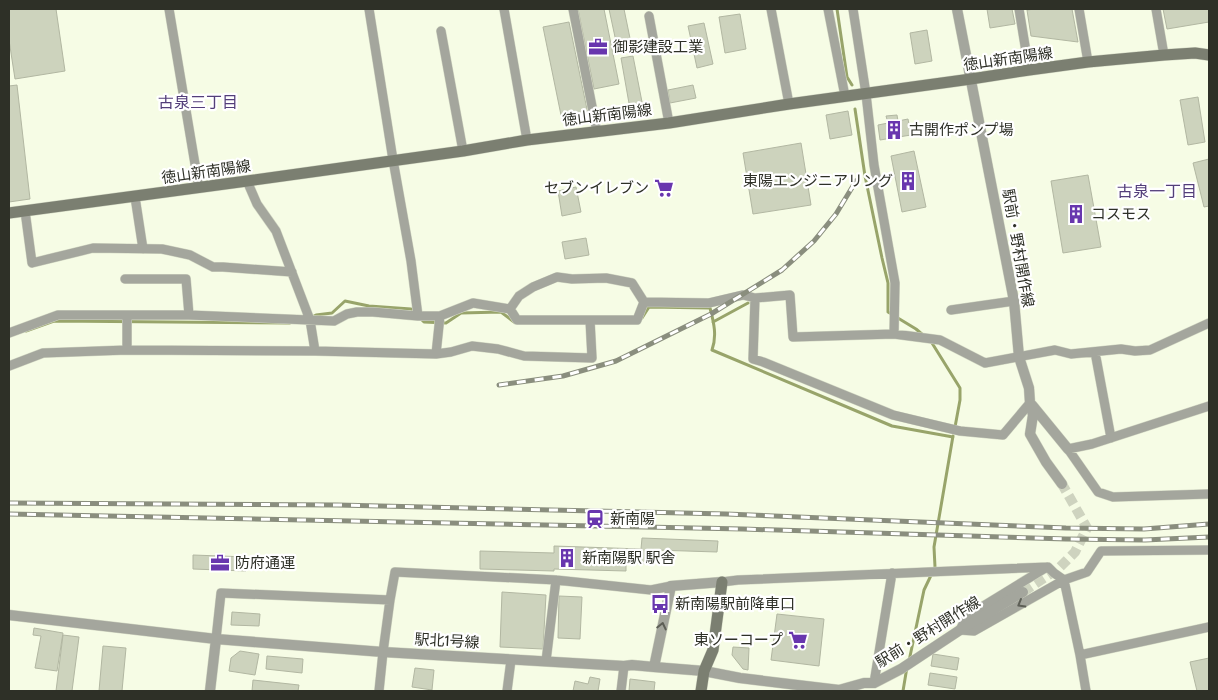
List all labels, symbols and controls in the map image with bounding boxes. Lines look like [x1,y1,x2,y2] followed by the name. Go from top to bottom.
[587,36,609,58] office icon: 御影建設工業
[613,38,703,56] place label: 御影建設工業
[962,44,1054,74] street label: 徳山新南陽線
[158,93,238,112] district label: 古泉三丁目
[561,101,653,129] street label: 徳山新南陽線
[883,119,905,141] building icon: 古開作ポンプ場
[909,121,1014,139] place label: 古開作ポンプ場
[160,157,252,187] street label: 徳山新南陽線
[897,170,919,192] building icon: 東陽エンジニアリング
[743,172,893,190] place label: 東陽エンジニアリング
[653,177,675,199] supermarket icon: セブンイレブン
[544,179,649,197] place label: セブンイレブン
[1117,182,1197,201] district label: 古泉一丁目
[999,187,1037,309] street label: 駅前・野村開作線
[1065,203,1087,225] building icon: コスモス
[1091,205,1151,223] place label: コスモス
[584,508,606,530] station icon: 新南陽
[610,510,655,528] place label: 新南陽
[556,547,578,569] building icon: 新南陽駅 駅舎
[582,549,675,567] place label: 新南陽駅 駅舎
[209,552,231,574] office icon: 防府通運
[235,554,295,572] place label: 防府通運
[649,593,671,615] bus stop icon: 新南陽駅前降車口
[872,593,984,671] street label: 駅前・野村開作線
[675,595,795,613] place label: 新南陽駅前降車口
[1018,598,1027,608] one-way arrow
[656,622,667,631] one-way arrow
[787,629,809,651] supermarket icon: 東ソーコープ
[414,630,480,652] street label: 駅北1号線
[694,631,783,649] place label: 東ソーコープ

